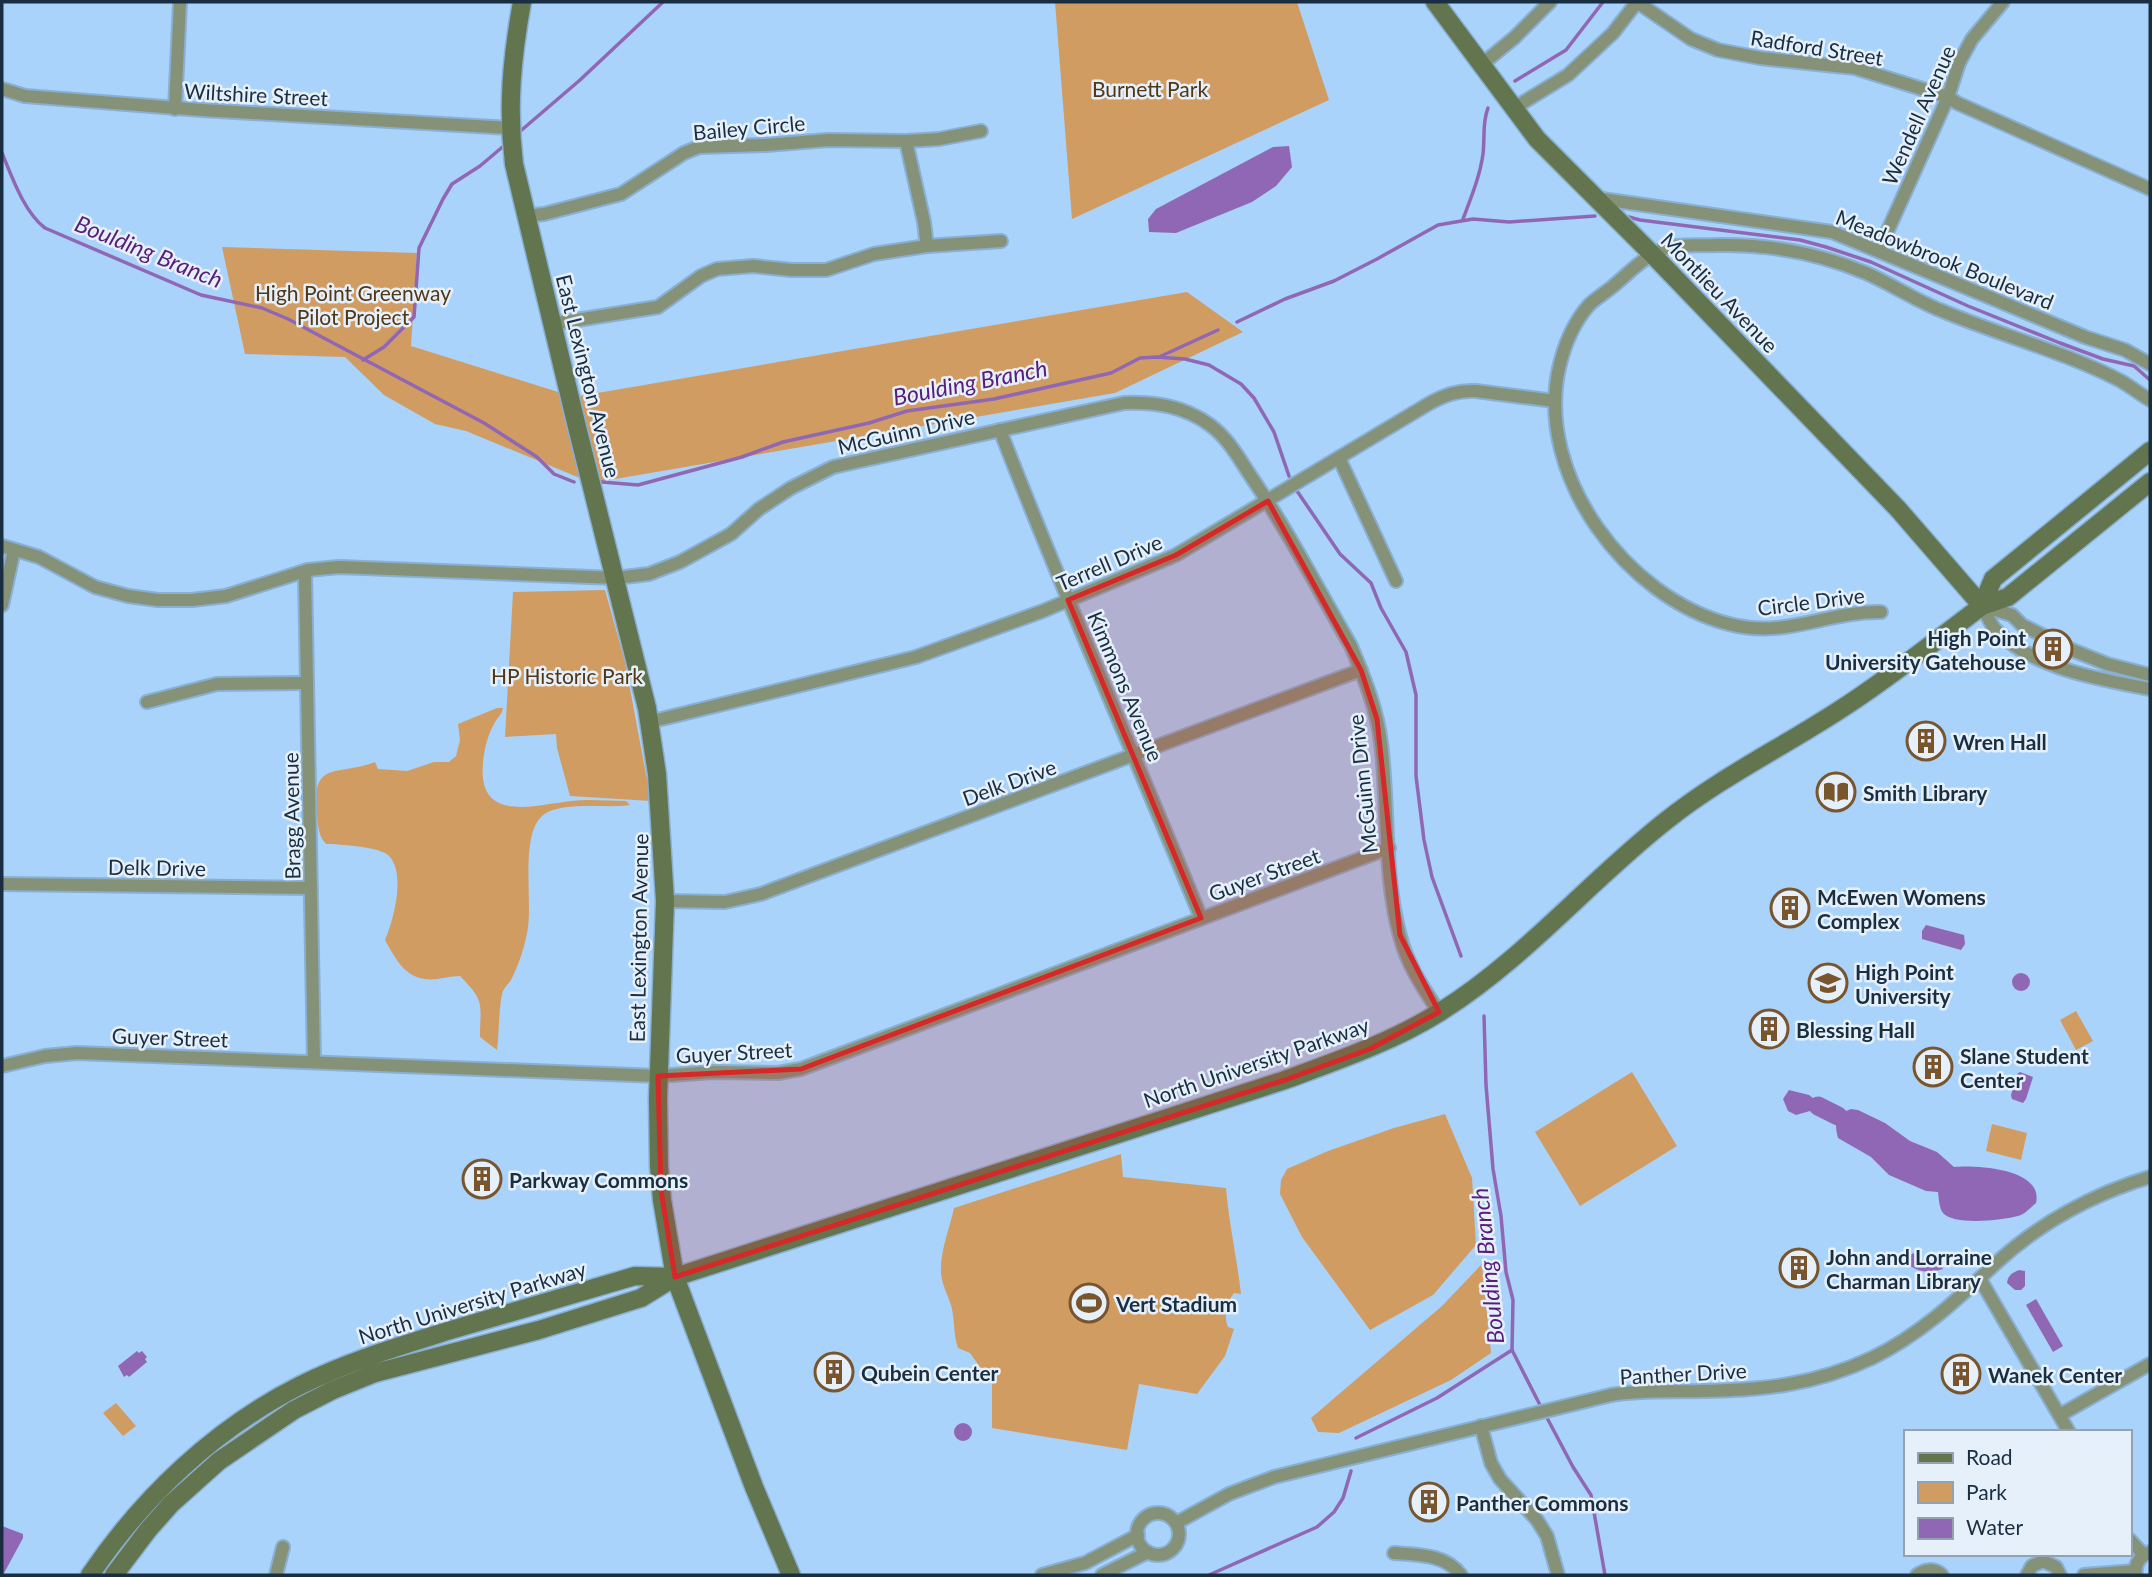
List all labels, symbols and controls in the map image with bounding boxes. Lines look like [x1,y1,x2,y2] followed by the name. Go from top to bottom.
[1749,24,1885,70] street label: Radford Street
[1876,41,1960,189] street label: Wendell Avenue
[1092,76,1208,101] park label: Burnett Park
[183,78,329,110] street label: Wiltshire Street
[692,110,806,144] street label: Bailey Circle
[1833,204,2057,314] street label: Meadowbrook Boulevard
[71,209,227,293] water label: Boulding Branch
[1656,227,1784,357] street label: Montlieu Avenue
[552,272,626,480] street label: East Lexington Avenue
[255,280,451,329] park label: High Point Greenway Pilot Project
[890,353,1050,411] water label: Boulding Branch
[835,403,977,459] street label: McGuinn Drive
[1052,529,1166,595] street label: Terrell Drive
[1756,582,1866,620] street label: Circle Drive
[1083,607,1169,765] street label: Kimmons Avenue
[1825,625,2026,674] place label: High Point University Gatehouse
[2032,628,2074,670] building icon: High Point University Gatehouse
[491,663,643,688] park label: HP Historic Park
[1342,713,1382,855] street label: McGuinn Drive
[1905,720,1947,762] building icon: Wren Hall
[1953,729,2047,754] place label: Wren Hall
[277,752,305,880] street label: Bragg Avenue
[959,753,1059,811] street label: Delk Drive
[1815,771,1857,813] library icon: Smith Library
[1863,780,1988,805] place label: Smith Library
[624,833,652,1043] street label: East Lexington Avenue
[1205,842,1323,906] street label: Guyer Street
[108,854,206,880] street label: Delk Drive
[1817,884,1986,933] place label: McEwen Womens Complex
[1769,887,1811,929] building icon: McEwen Womens Complex
[1855,959,1954,1008] place label: High Point University
[1807,962,1849,1004] school or university icon: High Point University
[1748,1008,1790,1050] building icon: Blessing Hall
[1140,1012,1372,1112] street label: North University Parkway
[1796,1017,1915,1042] place label: Blessing Hall
[111,1022,229,1052] street label: Guyer Street
[675,1036,793,1068] street label: Guyer Street
[1960,1043,2089,1092] place label: Slane Student Center
[1912,1046,1954,1088] building icon: Slane Student Center
[461,1158,503,1200] building icon: Parkway Commons
[509,1167,688,1192] place label: Parkway Commons
[1465,1187,1509,1345] water label: Boulding Branch
[1826,1244,1992,1293] place label: John and Lorraine Charman Library
[1778,1247,1820,1289] building icon: John and Lorraine Charman Library
[355,1255,589,1349] street label: North University Parkway
[1068,1282,1110,1324] sports icon: Vert Stadium
[1115,1291,1237,1316] place label: Vert Stadium
[813,1351,855,1393] building icon: Qubein Center
[1940,1353,1982,1395] building icon: Wanek Center
[1619,1357,1747,1389] street label: Panther Drive
[861,1360,999,1385] place label: Qubein Center
[1988,1362,2122,1387] place label: Wanek Center
[1904,1430,2131,1556] legend
[1966,1444,2013,1469] text: Road
[1966,1479,2007,1504] text: Park
[1408,1481,1450,1523] building icon: Panther Commons
[1456,1490,1628,1515] place label: Panther Commons
[1966,1514,2023,1539] text: Water

